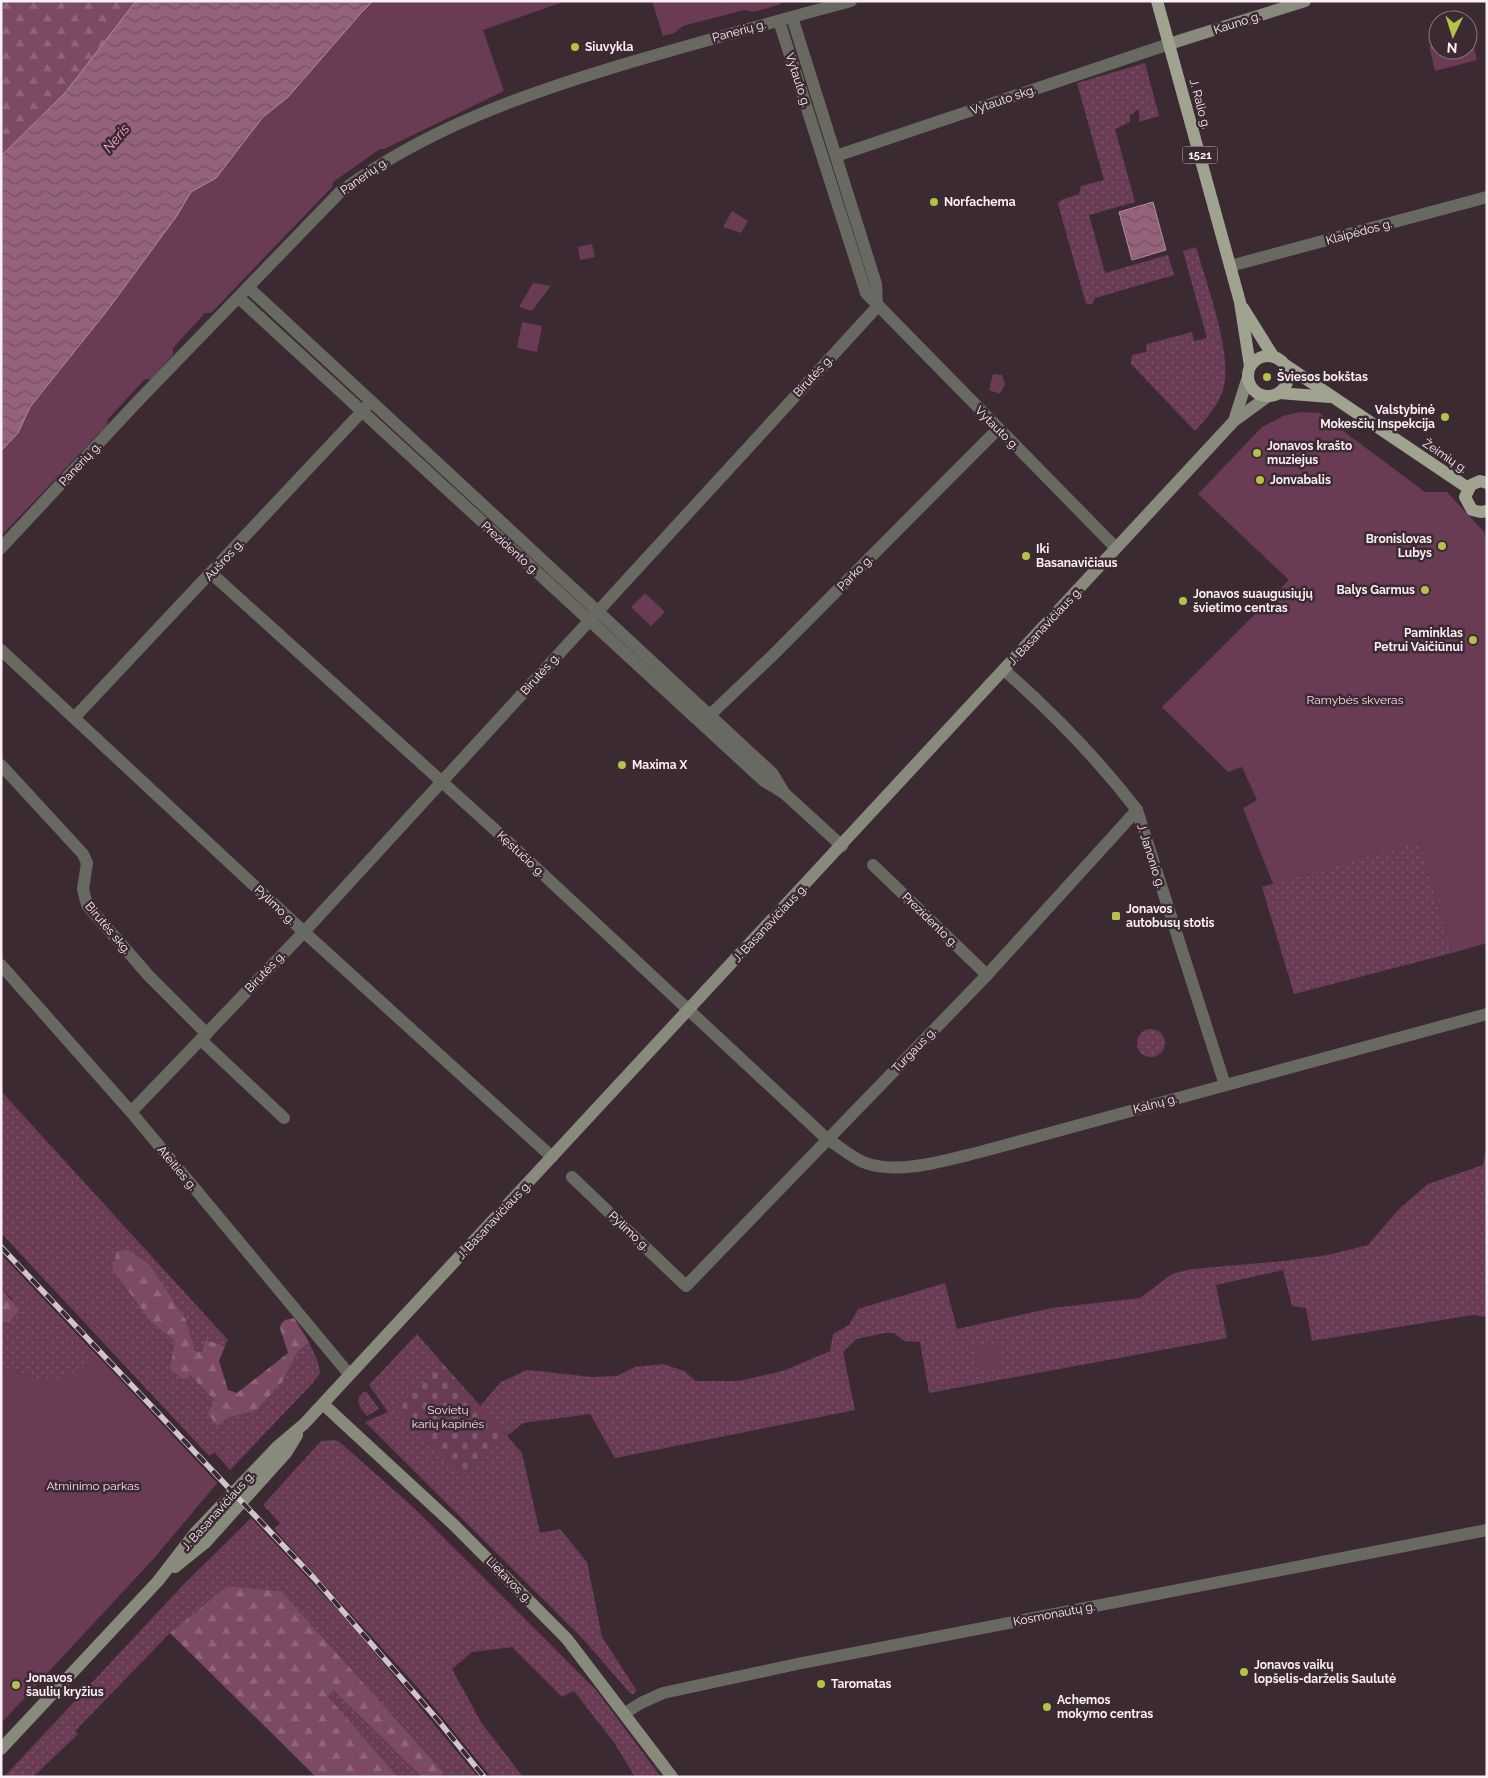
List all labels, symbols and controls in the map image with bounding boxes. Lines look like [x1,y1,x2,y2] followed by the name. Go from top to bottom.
[1212,9,1262,37] street label: Kauno g.
[1428,10,1478,60] north arrow
[711,17,767,45] street label: Panerių g.
[585,40,634,54] place label: Siuvykla
[1446,40,1458,56] text: N
[569,41,581,53] marker: Siuvykla
[783,51,813,109] street label: Vytauto g.
[1187,78,1213,130] street label: J. Ralio g.
[969,82,1037,118] street label: Vytauto skg.
[100,120,133,155] water label: Neris
[1182,146,1218,164] road number: 1521
[338,155,390,197] street label: Panerių g.
[944,195,1016,209] place label: Norfachema
[928,196,940,208] marker: Norfachema
[1324,216,1394,248] street label: Klaipėdos g.
[790,352,836,400] street label: Birutės g.
[1277,368,1368,384] place label: Šviesos bokštas
[1261,371,1273,383] marker: Šviesos bokštas
[972,403,1022,453] street label: Vytauto g.
[1320,403,1435,431] place label: Valstybinė Mokesčių Inspekcija
[1439,411,1451,423] marker: Valstybinė Mokesčių Inspekcija
[1420,436,1470,476] street label: Žeimių g.
[56,439,104,489] street label: Panerių g.
[1267,439,1352,467] place label: Jonavos krašto muziejus
[1251,447,1263,459] marker: Jonavos krašto muziejus
[1270,473,1331,487] place label: Jonvabalis
[1254,474,1266,486] marker: Jonvabalis
[478,519,542,577] street label: Prezidento g.
[1366,532,1432,560] place label: Bronislovas Lubys
[202,537,246,583] street label: Aušros g.
[1436,540,1448,552] marker: Bronislovas Lubys
[1036,542,1118,570] place label: Iki Basanavičiaus
[1020,550,1032,562] marker: Iki Basanavičiaus
[834,552,876,594] street label: Parko g.
[1336,583,1415,597] place label: Balys Garmus
[1005,584,1085,668] street label: J. Basanavičiaus g.
[1419,584,1431,596] marker: Balys Garmus
[1193,587,1313,615] place label: Jonavos suaugusiųjų švietimo centras
[1177,595,1189,607] marker: Jonavos suaugusiųjų švietimo centras
[1374,626,1463,654] place label: Paminklas Petrui Vaičiūnui
[1467,634,1479,646] marker: Paminklas Petrui Vaičiūnui
[518,650,562,698] street label: Birutės g.
[1307,693,1404,707] park label: Ramybės skveras
[632,758,687,772] place label: Maxima X
[616,759,628,771] marker: Maxima X
[1134,822,1168,890] street label: J. Janonio g.
[494,828,548,880] street label: Kęstučio g.
[730,881,810,965] street label: J. Basanavičiaus g.
[252,883,298,927] street label: Pylimo g.
[899,890,961,950] street label: Prezidento g.
[82,899,134,957] street label: Birutės skg.
[1126,902,1215,930] place label: Jonavos autobusų stotis
[1110,910,1122,922] marker: Jonavos autobusų stotis
[242,949,288,995] street label: Birutės g.
[889,1025,939,1075] street label: Turgaus g.
[1132,1091,1178,1117] street label: Kalnų g.
[154,1143,200,1193] street label: Ateities g.
[454,1178,534,1262] street label: J. Basanavičiaus g.
[606,1209,652,1253] street label: Pylimo g.
[412,1403,485,1431] park label: Sovietų karių kapinės
[179,1469,257,1553] street label: J. Basanavičiaus g.
[46,1479,140,1493] park label: Atminimo parkas
[483,1554,535,1606] street label: Lietavos g.
[1012,1599,1096,1629] street label: Kosmonautų g.
[1254,1658,1396,1686] place label: Jonavos vaikų lopšelis-darželis Saulutė
[1238,1666,1250,1678] marker: Jonavos vaikų lopšelis-darželis Saulutė
[26,1671,104,1699] place label: Jonavos šaulių kryžius
[831,1677,892,1691] place label: Taromatas
[815,1678,827,1690] marker: Taromatas
[10,1679,22,1691] marker: Jonavos šaulių kryžius
[1057,1693,1153,1721] place label: Achemos mokymo centras
[1041,1701,1053,1713] marker: Achemos mokymo centras

